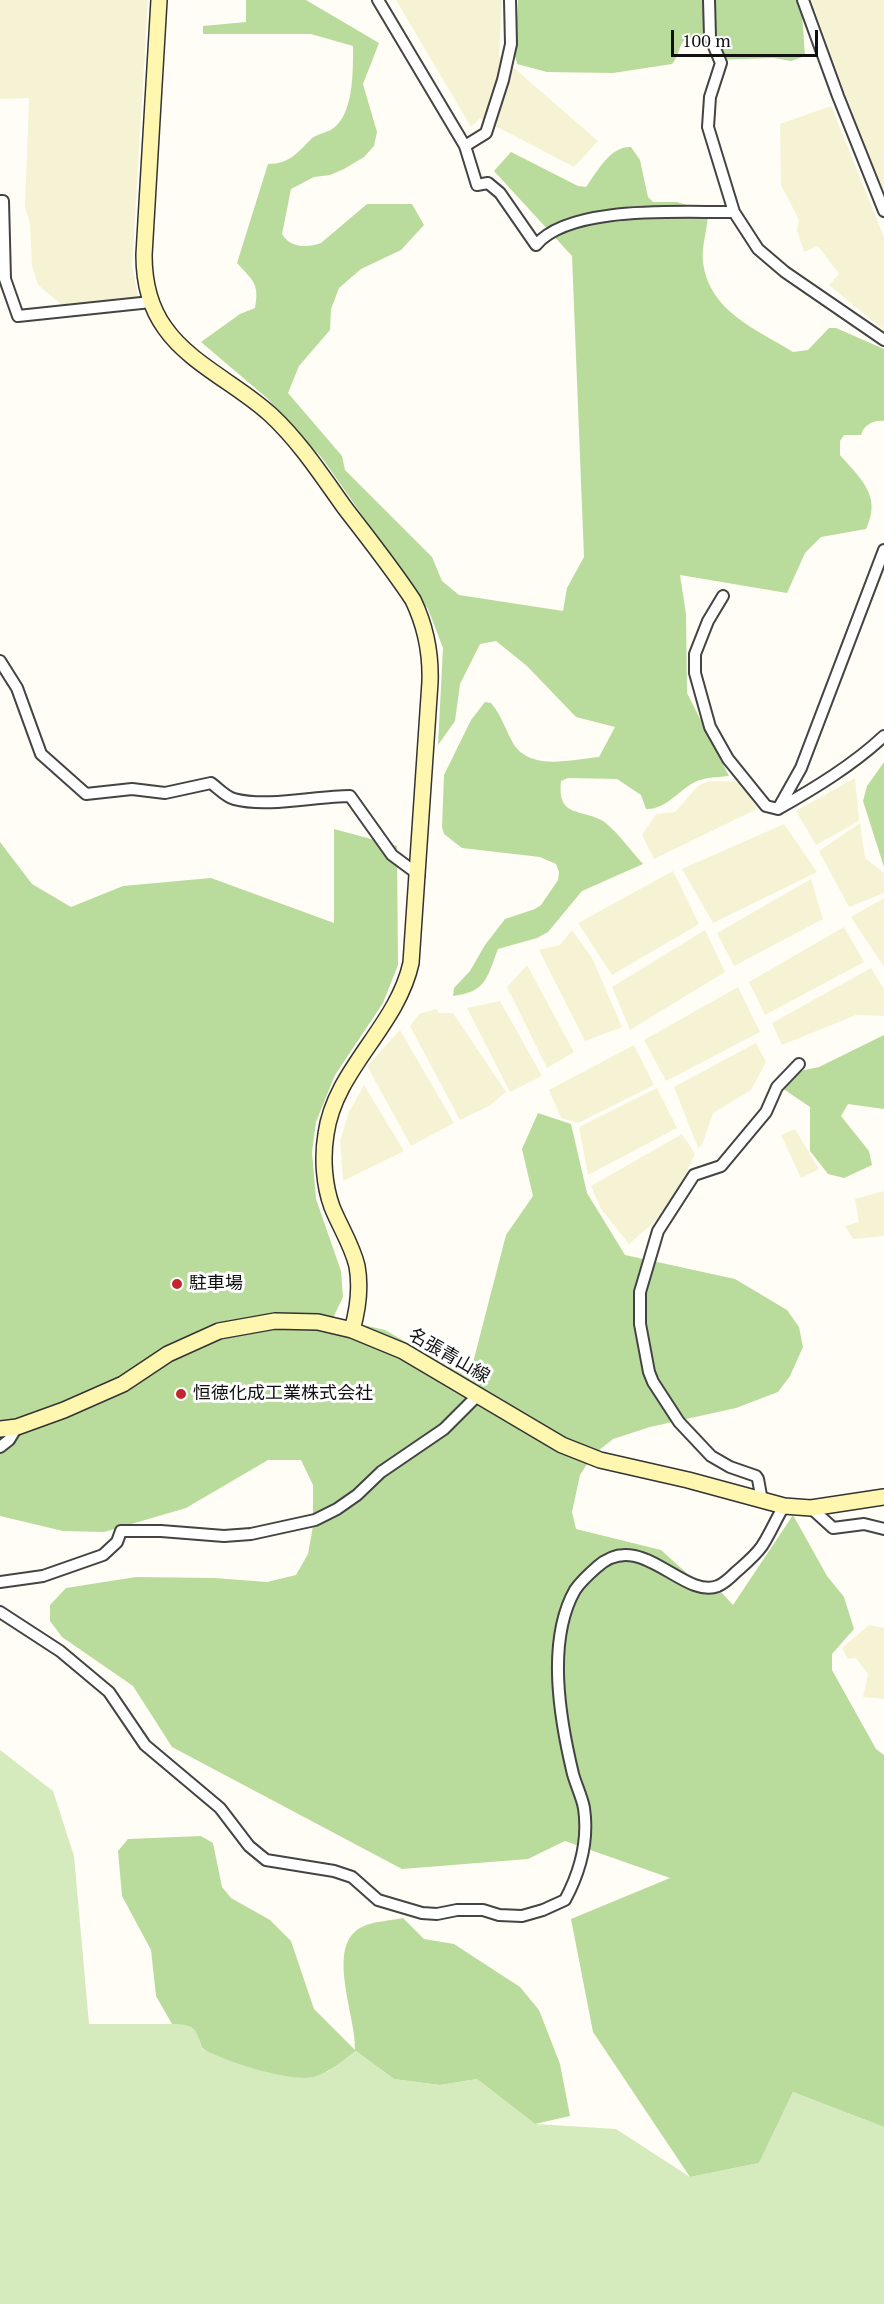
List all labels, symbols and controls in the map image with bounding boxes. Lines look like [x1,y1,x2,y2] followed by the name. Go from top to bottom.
[674,18,821,56] scale bar
[682,28,731,52] text: 100 m
[189,1273,243,1295] place label: 駐車場
[170,1277,184,1291] marker: 駐車場
[405,1324,493,1388] street label: 名張青山線
[193,1383,373,1405] place label: 恒徳化成工業株式会社
[174,1387,188,1401] marker: 恒徳化成工業株式会社

